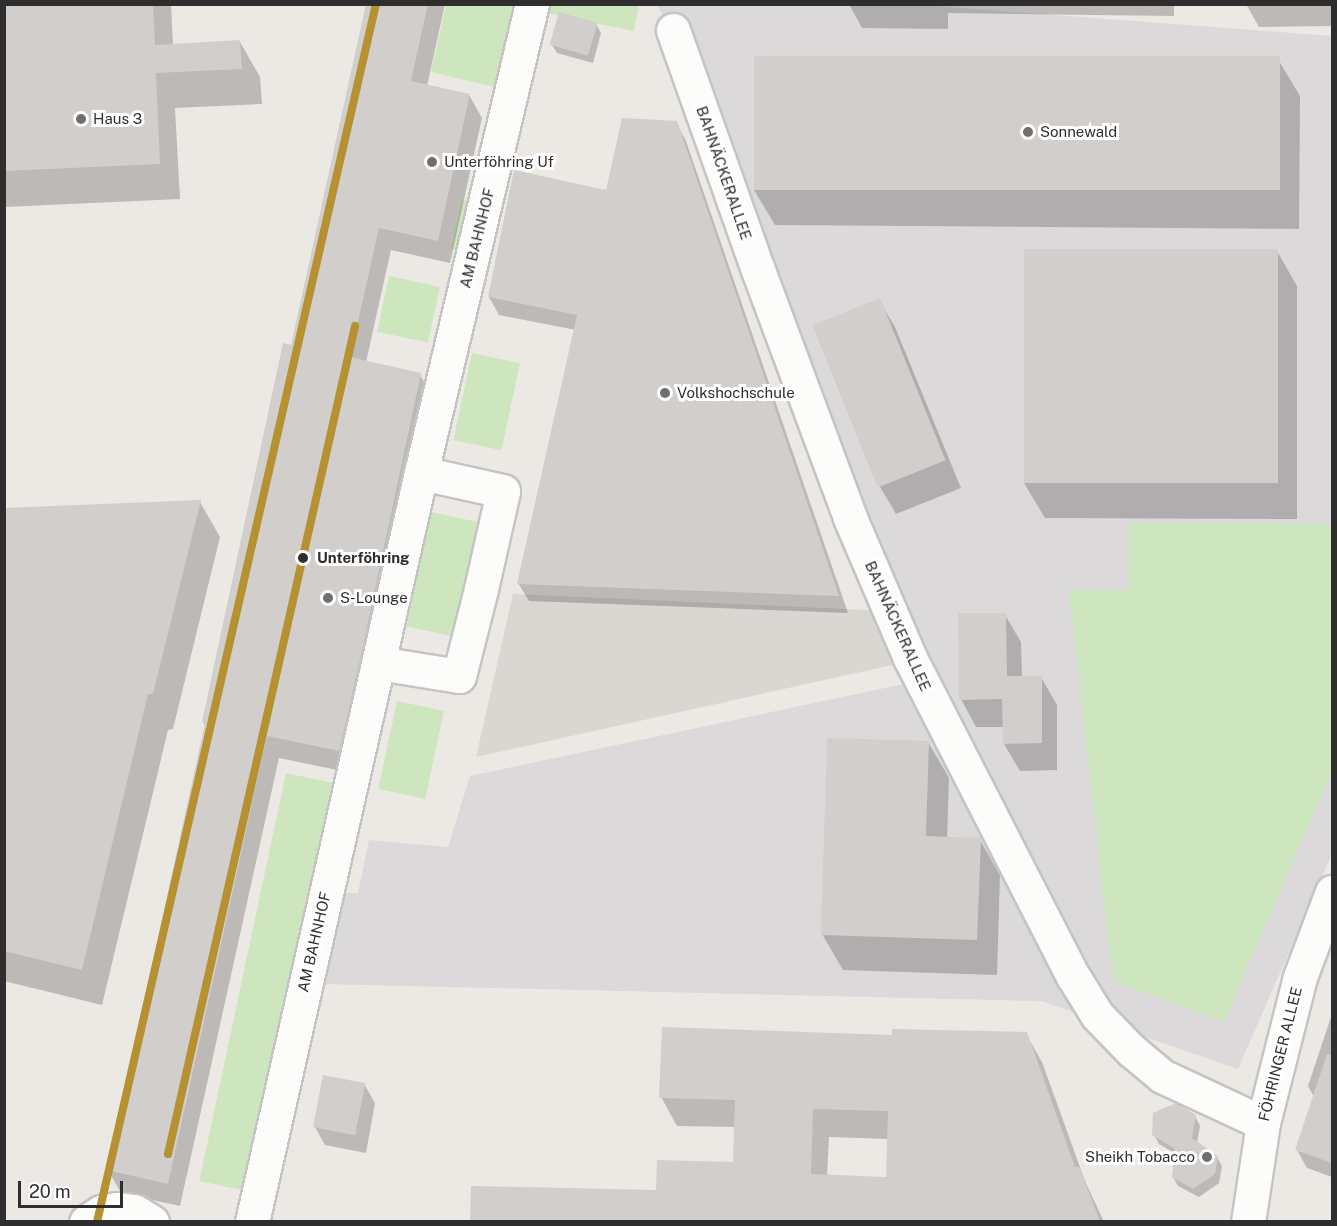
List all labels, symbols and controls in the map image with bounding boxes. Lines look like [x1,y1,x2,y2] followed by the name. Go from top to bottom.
[693,104,755,242] street label: BAHNÄCKERALLEE
[93,110,142,128] place label: Haus 3
[74,112,88,126] marker: Haus 3
[1040,123,1117,141] place label: Sonnewald
[1021,125,1035,139] marker: Sonnewald
[444,153,554,171] place label: Unterföhring Uf
[425,155,439,169] marker: Unterföhring Uf
[456,186,498,290] street label: AM BAHNHOF
[677,384,795,402] place label: Volkshochschule
[658,386,672,400] marker: Volkshochschule
[294,549,312,567] marker: Unterföhring
[317,549,410,567] place label: Unterföhring
[861,558,935,694] street label: BAHNÄCKERALLEE
[340,589,408,607] place label: S-Lounge
[321,591,335,605] marker: S-Lounge
[294,890,334,994] street label: AM BAHNHOF
[1255,985,1305,1123] street label: FÖHRINGER ALLEE
[1085,1148,1195,1166] place label: Sheikh Tobacco
[1200,1150,1214,1164] marker: Sheikh Tobacco
[21,1169,126,1207] scale bar
[29,1181,71,1202] text: 20 m

